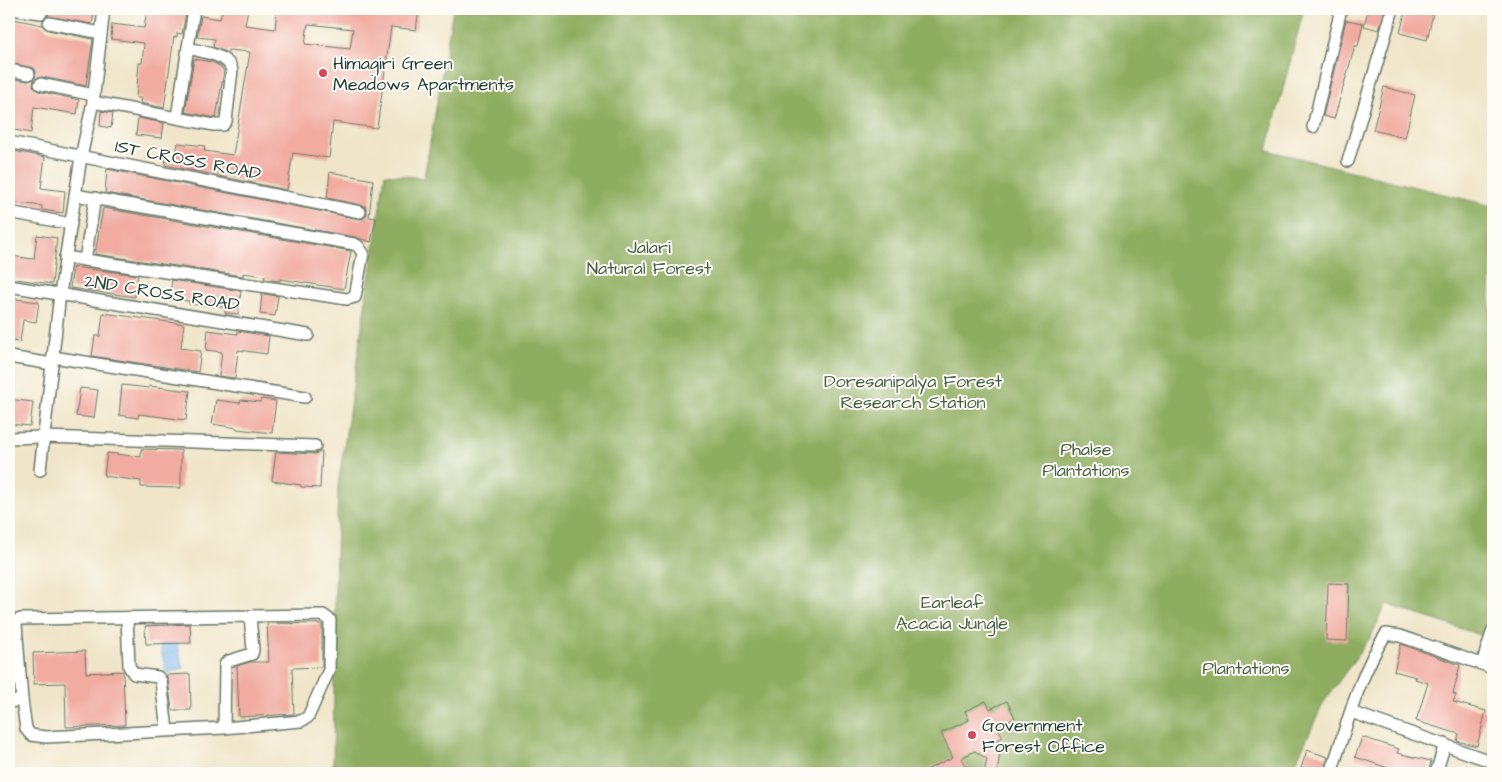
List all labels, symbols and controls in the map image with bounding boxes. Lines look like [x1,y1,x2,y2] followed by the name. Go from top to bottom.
[333,51,514,97] place label: Himagiri Green Meadows Apartments
[317,67,329,79] marker: Himagiri Green Meadows Apartments
[113,134,264,186] street label: 1ST CROSS ROAD
[587,235,712,281] park label: Jalari Natural Forest
[83,268,242,318] street label: 2ND CROSS ROAD
[824,369,1003,415] park label: Doresanipalya Forest Research Station
[1042,437,1130,483] park label: Phalse Plantations
[896,590,1008,637] park label: Earleaf Acacia Jungle
[1202,656,1290,681] park label: Plantations
[982,713,1105,759] place label: Government Forest Office
[966,729,978,741] marker: Government Forest Office

